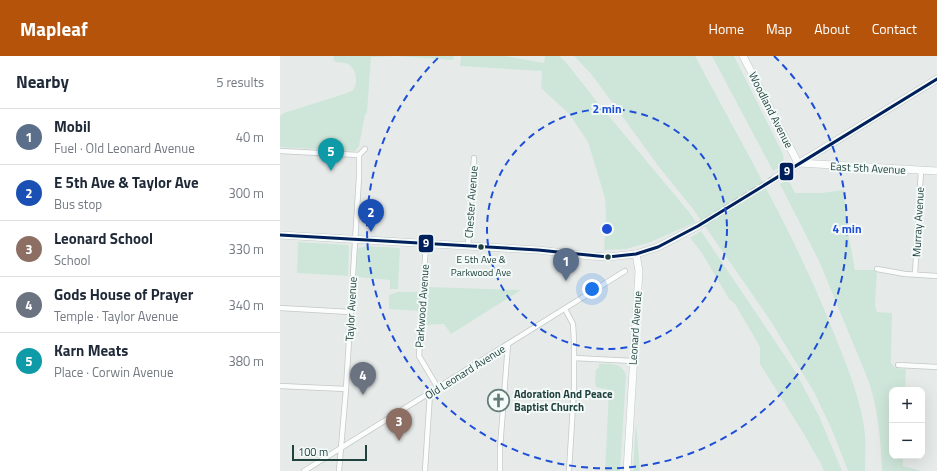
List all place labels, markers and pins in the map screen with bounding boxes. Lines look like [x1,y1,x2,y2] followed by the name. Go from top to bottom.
[318,138,344,171] pin: 5
[358,199,384,232] pin: 2
[600,222,614,236] centre of rings
[476,242,486,252] marker: E 5th Ave & Parkwood Ave
[553,248,579,281] pin: 1
[451,252,511,280] place label: E 5th Ave & Parkwood Ave
[603,252,613,262] unlabelled marker
[350,362,376,395] pin: 4
[514,386,613,415] place label: Adoration And Peace Baptist Church
[486,387,512,413] church icon: Adoration And Peace Baptist Church
[386,408,412,441] pin: 3

